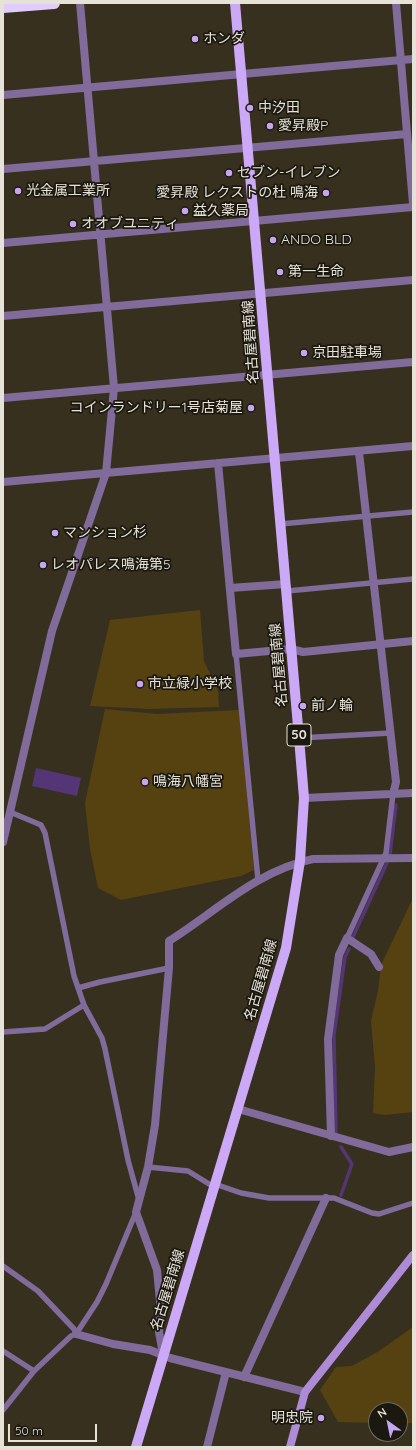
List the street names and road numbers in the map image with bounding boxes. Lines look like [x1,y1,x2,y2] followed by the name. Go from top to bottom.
[240,300,262,384] street label: 名古屋碧南線
[267,622,291,708] street label: 名古屋碧南線
[287,724,311,746] road number: 50
[241,937,281,1023] street label: 名古屋碧南線
[148,1247,188,1333] street label: 名古屋碧南線

